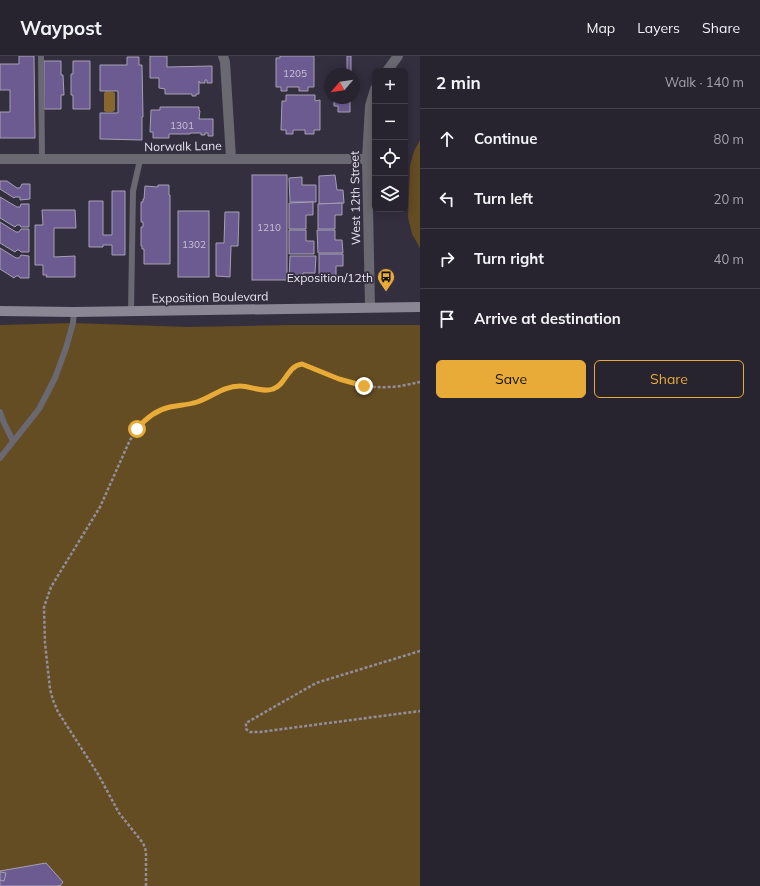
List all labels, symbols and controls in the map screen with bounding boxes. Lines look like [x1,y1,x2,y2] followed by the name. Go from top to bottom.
[20,16,102,40] text: Waypost
[586,19,615,37] text: Map
[637,19,680,37] text: Layers
[702,19,740,37] text: Share
[283,67,307,80] house number: 1205
[324,68,360,104] north arrow
[372,68,408,212] map controls
[372,68,408,104] button: +
[436,72,481,93] text: 2 min
[665,74,744,90] text: Walk · 140 m
[372,104,408,140] button: −
[170,119,194,132] house number: 1301
[436,128,458,150] icon: ahead
[474,129,537,148] text: Continue
[714,131,744,147] text: 80 m
[144,138,222,154] street label: Norwalk Lane
[372,140,408,176] button: locate
[347,151,363,245] street label: West 12th Street
[372,176,408,212] button: layers
[436,188,458,210] icon: left
[474,189,533,208] text: Turn left
[714,191,744,207] text: 20 m
[257,221,281,234] house number: 1210
[182,238,206,251] house number: 1302
[436,248,458,270] icon: right
[474,249,544,268] text: Turn right
[714,251,744,267] text: 40 m
[376,267,396,292] bus stop icon: Exposition/12th
[287,270,373,285] place label: Exposition/12th
[152,288,268,306] street label: Exposition Boulevard
[436,308,458,330] icon: arrive
[474,309,621,328] text: Arrive at destination
[436,360,586,398] button: Save
[594,360,744,398] button: Share
[355,377,373,395] route end
[128,420,146,438] route start

